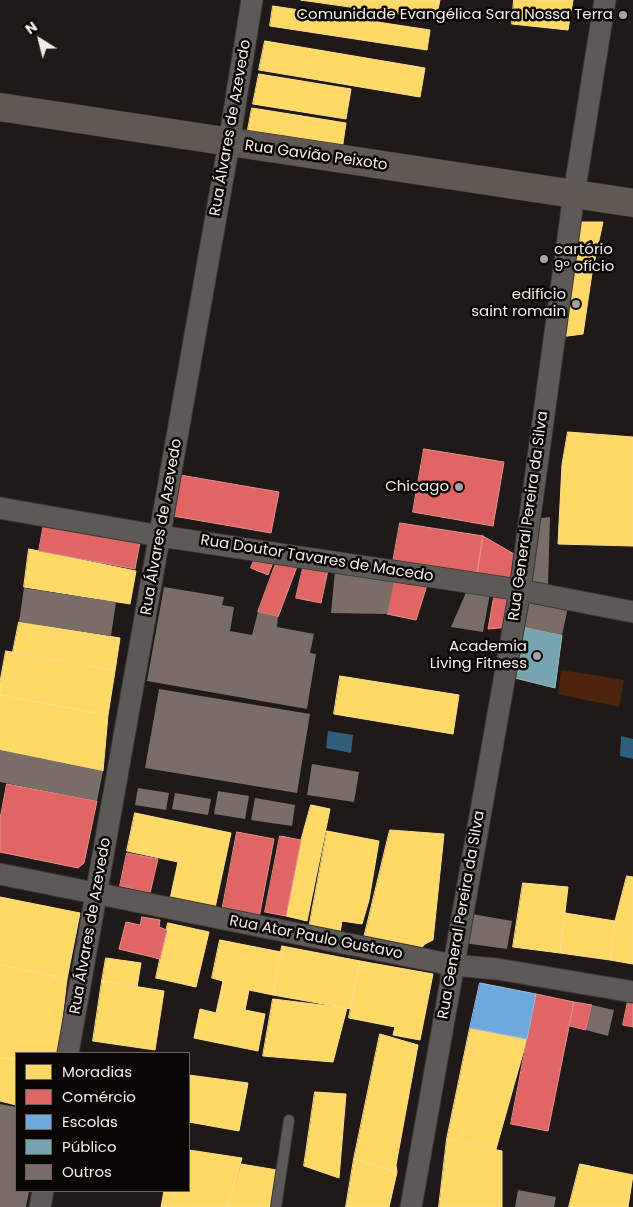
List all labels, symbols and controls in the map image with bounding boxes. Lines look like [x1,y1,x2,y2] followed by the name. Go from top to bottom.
[296,6,613,24] place label: Comunidade Evangélica Sara Nossa Terra
[617,9,629,21] marker: Comunidade Evangélica Sara Nossa Terra
[15,15,65,65] north arrow
[21,17,41,39] text: N
[207,38,255,218] street label: Rua Álvares de Azevedo
[243,137,389,175] street label: Rua Gavião Peixoto
[554,241,614,276] place label: cartório 9° ofício
[538,253,550,265] marker: cartório 9° ofício
[471,286,566,321] place label: edifício saint romain
[570,298,582,310] marker: edifício saint romain
[505,410,553,622] street label: Rua General Pereira da Silva
[138,437,186,617] street label: Rua Álvares de Azevedo
[385,478,449,496] place label: Chicago
[453,481,465,493] marker: Chicago
[199,532,435,586] street label: Rua Doutor Tavares de Macedo
[430,638,527,673] place label: Academia Living Fitness
[531,650,543,662] marker: Academia Living Fitness
[435,809,489,1021] street label: Rua General Pereira da Silva
[67,836,115,1016] street label: Rua Álvares de Azevedo
[228,912,404,964] street label: Rua Ator Paulo Gustavo
[15,1052,190,1192] legend
[62,1061,132,1082] text: Moradias
[62,1086,136,1107] text: Comércio
[62,1111,118,1132] text: Escolas
[62,1136,117,1157] text: Público
[62,1161,112,1182] text: Outros

